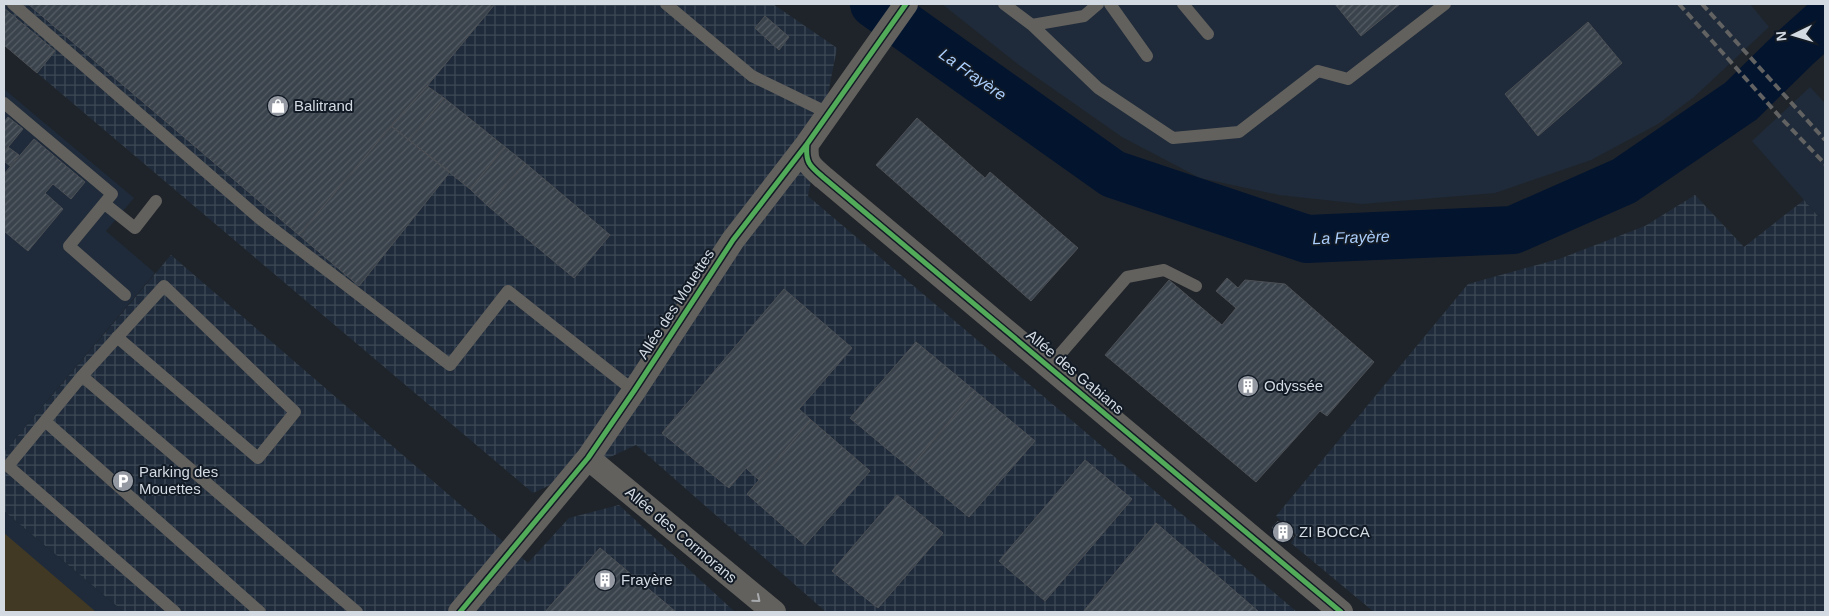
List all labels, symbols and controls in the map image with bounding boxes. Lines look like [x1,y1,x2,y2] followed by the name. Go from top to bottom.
[1769,10,1819,60] north arrow
[1773,30,1789,42] text: N
[936,45,1009,104] water label: La Frayère
[266,94,290,118] shop icon: Balitrand
[294,97,353,114] place label: Balitrand
[1312,228,1390,247] water label: La Frayère
[634,246,717,362] street label: Allée des Mouettes
[1023,326,1127,417] street label: Allée des Gabians
[1236,374,1260,398] building icon: Odyssée
[1264,377,1323,394] place label: Odyssée
[139,463,218,497] place label: Parking des Mouettes
[111,469,135,493] parking icon: Parking des Mouettes
[622,483,740,586] street label: Allée des Cormorans
[1271,520,1295,544] building icon: ZI BOCCA
[1299,523,1370,540] place label: ZI BOCCA
[593,568,617,592] building icon: Frayère
[621,571,673,588] place label: Frayère
[751,593,760,601] one-way arrow

